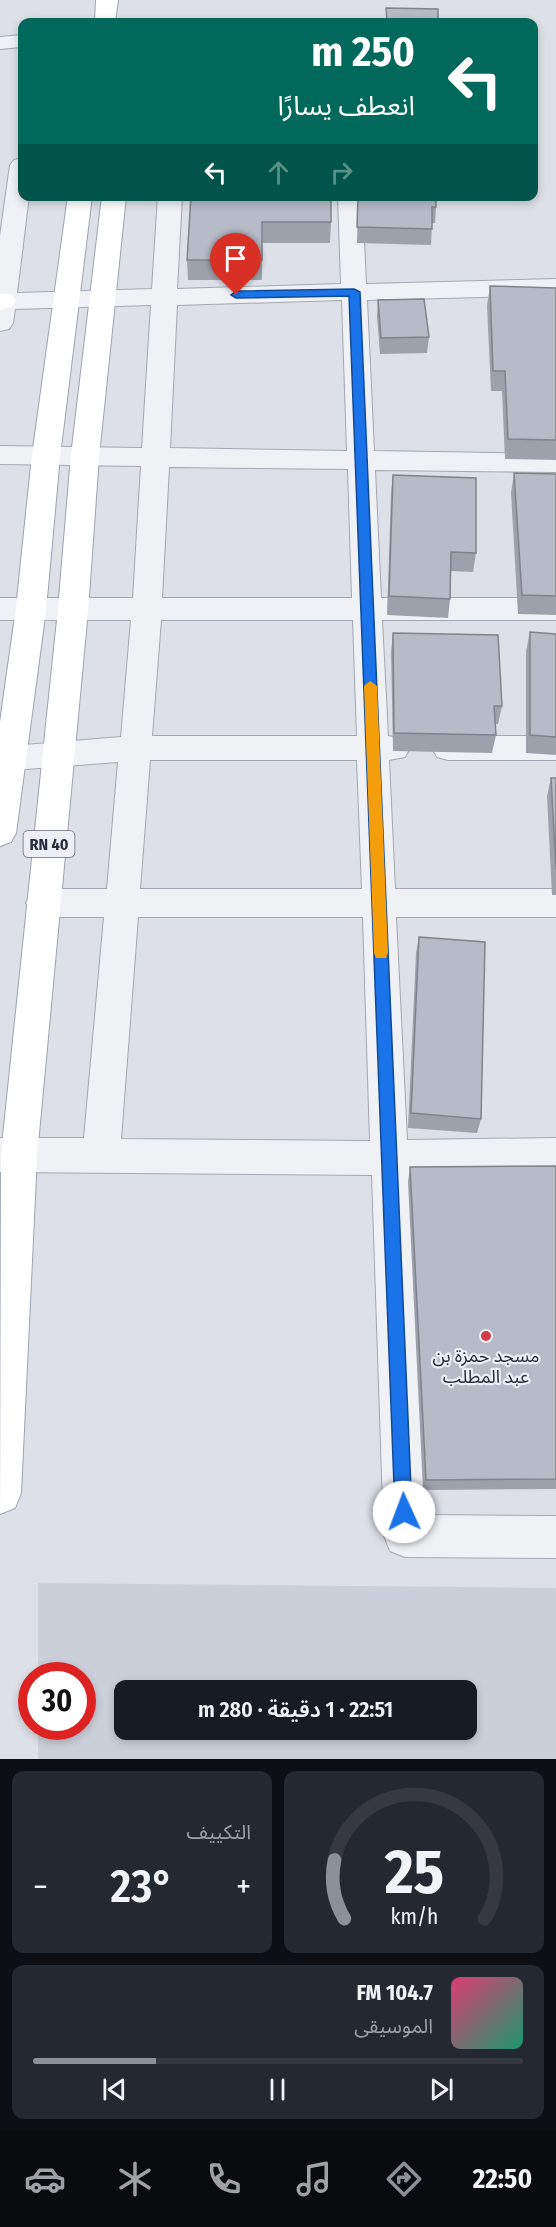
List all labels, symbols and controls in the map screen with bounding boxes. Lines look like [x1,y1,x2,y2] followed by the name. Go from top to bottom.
[311,27,415,77] text: 250 m
[436,42,514,120] icon: left
[278,90,415,122] text: انعطف يسارًا
[199,156,232,189] icon: left
[262,156,295,189] icon: ahead
[325,156,358,189] icon: right
[210,233,261,295] pin
[219,242,252,275] icon: arrive
[23,831,74,857] road number: RN 40
[479,1329,493,1343] marker: مسجد حمزة بن عبد المطلب
[433,1345,539,1388] place label: مسجد حمزة بن عبد المطلب
[372,1480,436,1544] position arrow
[18,1662,96,1740] speed limit sign: 30
[198,1696,393,1723] text: 22:51 · 1 دقيقة · 280 m
[187,1820,251,1844] text: التكييف
[383,1835,444,1910] text: 25
[111,1860,173,1914] text: 23°
[33,1867,48,1907] text: −
[236,1867,251,1907] text: +
[390,1904,438,1930] text: km/h
[356,1979,433,2006] text: 104.7 FM
[354,2014,433,2038] text: الموسيقى
[98,2073,131,2106] icon: previous
[261,2073,294,2106] icon: pause
[425,2073,458,2106] icon: next
[24,2158,66,2200] icon: car
[114,2158,156,2200] icon: climate
[203,2158,245,2200] icon: phone
[293,2158,335,2200] icon: music
[383,2158,425,2200] icon: directions
[473,2163,532,2195] text: 22:50

